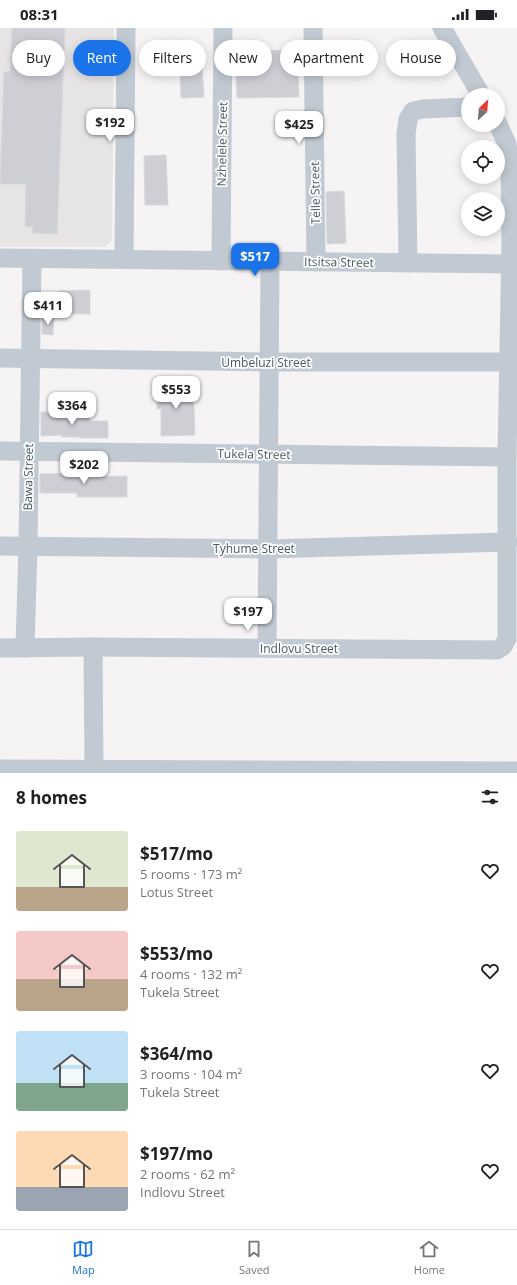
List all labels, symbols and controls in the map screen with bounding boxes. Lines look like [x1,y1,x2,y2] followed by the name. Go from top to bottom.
[20,4,59,24] text: 08:31
[12,40,65,76] chip: Buy
[73,40,131,76] chip: Rent
[139,40,206,76] chip: Filters
[214,40,272,76] chip: New
[280,40,378,76] chip: Apartment
[386,40,456,76] chip: House
[461,88,505,132] north arrow
[461,88,505,236] map controls
[213,101,231,187] street label: Nzhelele Street
[86,109,134,143] pin: $192
[275,111,323,145] pin: $425
[95,113,125,131] text: $192
[284,115,314,133] text: $425
[461,140,505,184] button: locate
[306,161,324,225] street label: Telle Street
[461,192,505,236] button: layers
[231,243,279,277] pin: $517
[240,247,270,265] text: $517
[304,253,374,271] street label: Itsitsa Street
[24,292,72,326] pin: $411
[33,296,63,314] text: $411
[221,354,311,371] street label: Umbeluzi Street
[152,376,200,410] pin: $553
[161,380,191,398] text: $553
[48,392,96,426] pin: $364
[57,396,87,414] text: $364
[19,443,37,511] street label: Bawa Street
[217,445,291,463] street label: Tukela Street
[60,451,108,485] pin: $202
[69,455,99,473] text: $202
[213,540,295,557] street label: Tyhume Street
[224,598,272,632] pin: $197
[233,602,263,620] text: $197
[260,640,338,657] street label: Indlovu Street
[16,786,87,809] text: 8 homes
[479,786,501,808] icon: filters
[140,842,213,865] text: $517/mo
[48,847,96,895] icon: home
[479,860,501,882] icon: heart
[140,865,242,883] text: 5 rooms · 173 m²
[140,883,213,901] text: Lotus Street
[140,942,213,965] text: $553/mo
[48,947,96,995] icon: home
[479,960,501,982] icon: heart
[140,965,242,983] text: 4 rooms · 132 m²
[140,983,219,1001] text: Tukela Street
[140,1042,213,1065] text: $364/mo
[48,1047,96,1095] icon: home
[479,1060,501,1082] icon: heart
[140,1065,242,1083] text: 3 rooms · 104 m²
[140,1083,219,1101] text: Tukela Street
[140,1142,213,1165] text: $197/mo
[48,1147,96,1195] icon: home
[479,1160,501,1182] icon: heart
[140,1165,235,1183] text: 2 rooms · 62 m²
[140,1183,225,1201] text: Indlovu Street
[72,1238,95,1277] tab: Map
[239,1238,270,1277] tab: Saved
[414,1238,445,1277] tab: Home

